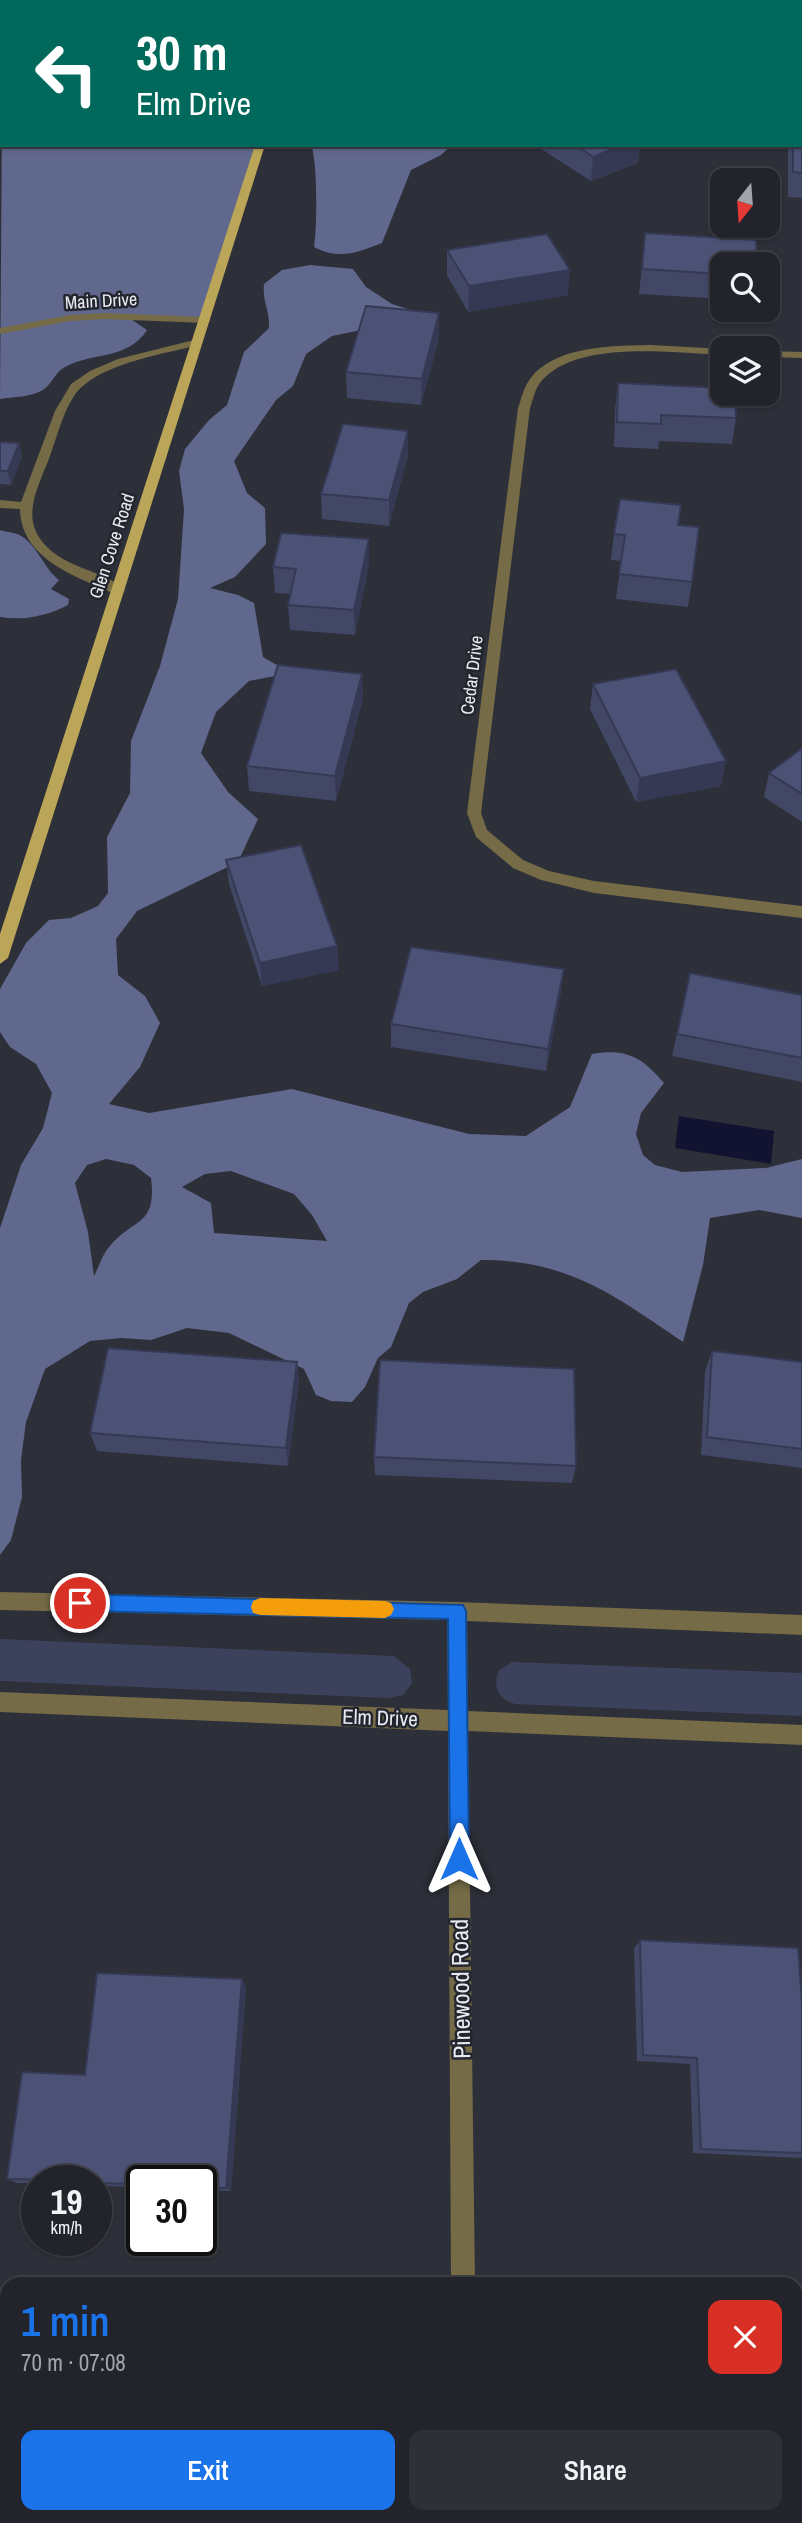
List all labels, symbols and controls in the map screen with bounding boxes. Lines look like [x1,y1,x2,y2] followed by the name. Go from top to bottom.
[136,19,228,85] text: 30 m
[21,28,112,119] icon: left
[136,82,251,125] text: Elm Drive
[710,168,780,238] north arrow
[710,168,780,406] map controls
[710,252,780,322] button: search
[64,286,138,315] street label: Main Drive
[710,336,780,406] button: layers
[83,490,140,602] street label: Glen Cove Road
[454,634,489,716] street label: Cedar Drive
[50,1573,110,1633] pin
[61,1584,99,1622] icon: arrive
[342,1702,418,1733] street label: Elm Drive
[422,1822,496,1896] position arrow
[443,1919,477,2059] street label: Pinewood Road
[126,2165,217,2256] speed limit sign: 30
[51,2178,82,2225] text: 19
[51,2215,83,2240] text: km/h
[21,2293,110,2349] text: 1 min
[708,2300,782,2374] button: close
[21,2347,126,2378] text: 70 m · 07:08
[21,2430,395,2510] button: Exit
[409,2430,782,2510] button: Share

